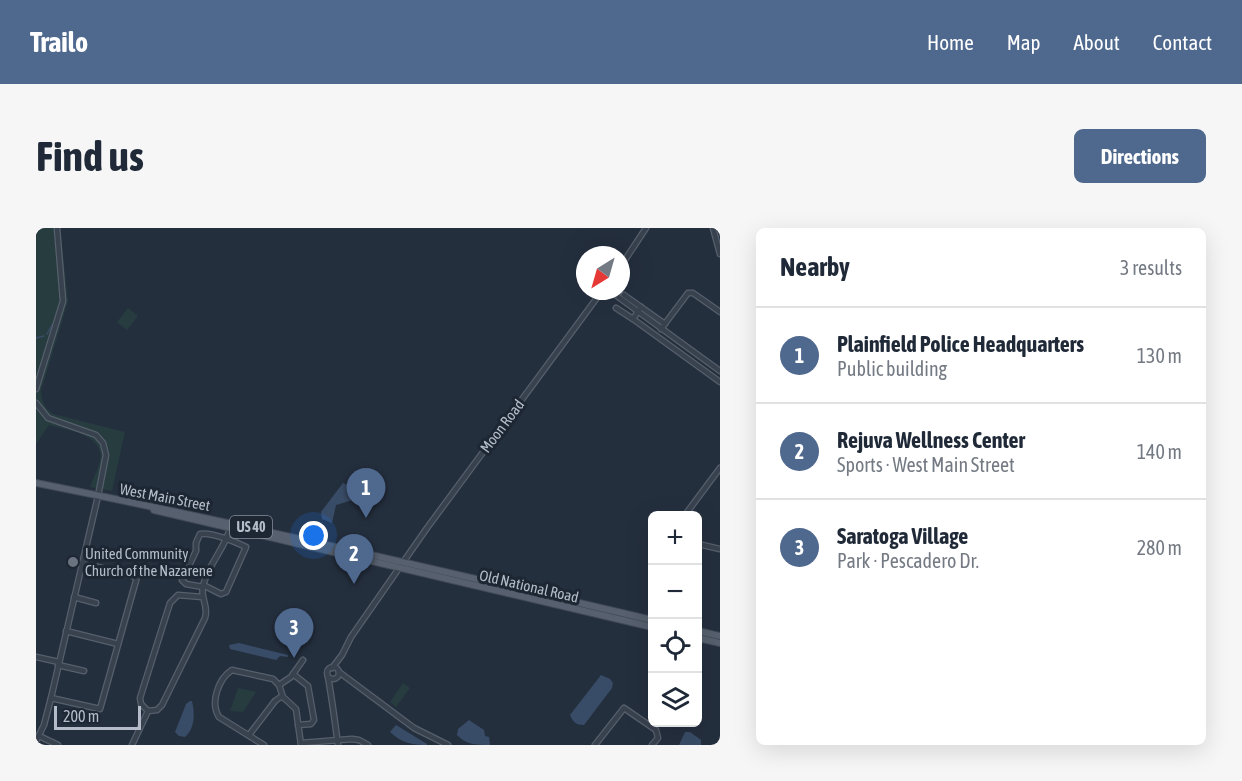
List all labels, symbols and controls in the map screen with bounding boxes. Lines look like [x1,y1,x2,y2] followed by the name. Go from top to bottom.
[30,26,88,58] text: Trailo
[927,30,974,54] text: Home
[1007,30,1041,54] text: Map
[1074,30,1120,54] text: About
[1153,30,1212,54] text: Contact
[1074,129,1206,183] button: Directions
[36,132,144,180] text: Find us
[576,246,630,300] north arrow
[780,252,850,282] text: Nearby
[1120,256,1182,279] text: 3 results
[837,331,1084,357] text: Plainfield Police Headquarters
[795,344,804,367] text: 1
[1137,344,1182,367] text: 130 m
[837,357,947,380] text: Public building
[477,396,527,456] street label: Moon Road
[837,427,1025,453] text: Rejuva Wellness Center
[795,440,804,463] text: 2
[1137,440,1182,463] text: 140 m
[837,453,1015,476] text: Sports · West Main Street
[346,468,386,518] pin: 1
[118,480,212,514] street label: West Main Street
[648,511,702,727] map controls
[648,511,702,565] button: +
[230,516,272,538] road number: US 40
[299,521,328,550] your location
[837,523,968,549] text: Saratoga Village
[334,534,374,584] pin: 2
[795,536,804,559] text: 3
[1137,536,1182,559] text: 280 m
[85,545,213,579] place label: United Community Church of the Nazarene
[837,549,979,572] text: Park · Pescadero Dr.
[66,555,80,569] marker: United Community Church of the Nazarene
[648,565,702,619] button: −
[478,566,580,606] street label: Old National Road
[274,608,314,658] pin: 3
[648,619,702,673] button: locate
[648,673,702,727] button: layers
[54,703,141,730] scale bar
[63,707,99,725] text: 200 m

